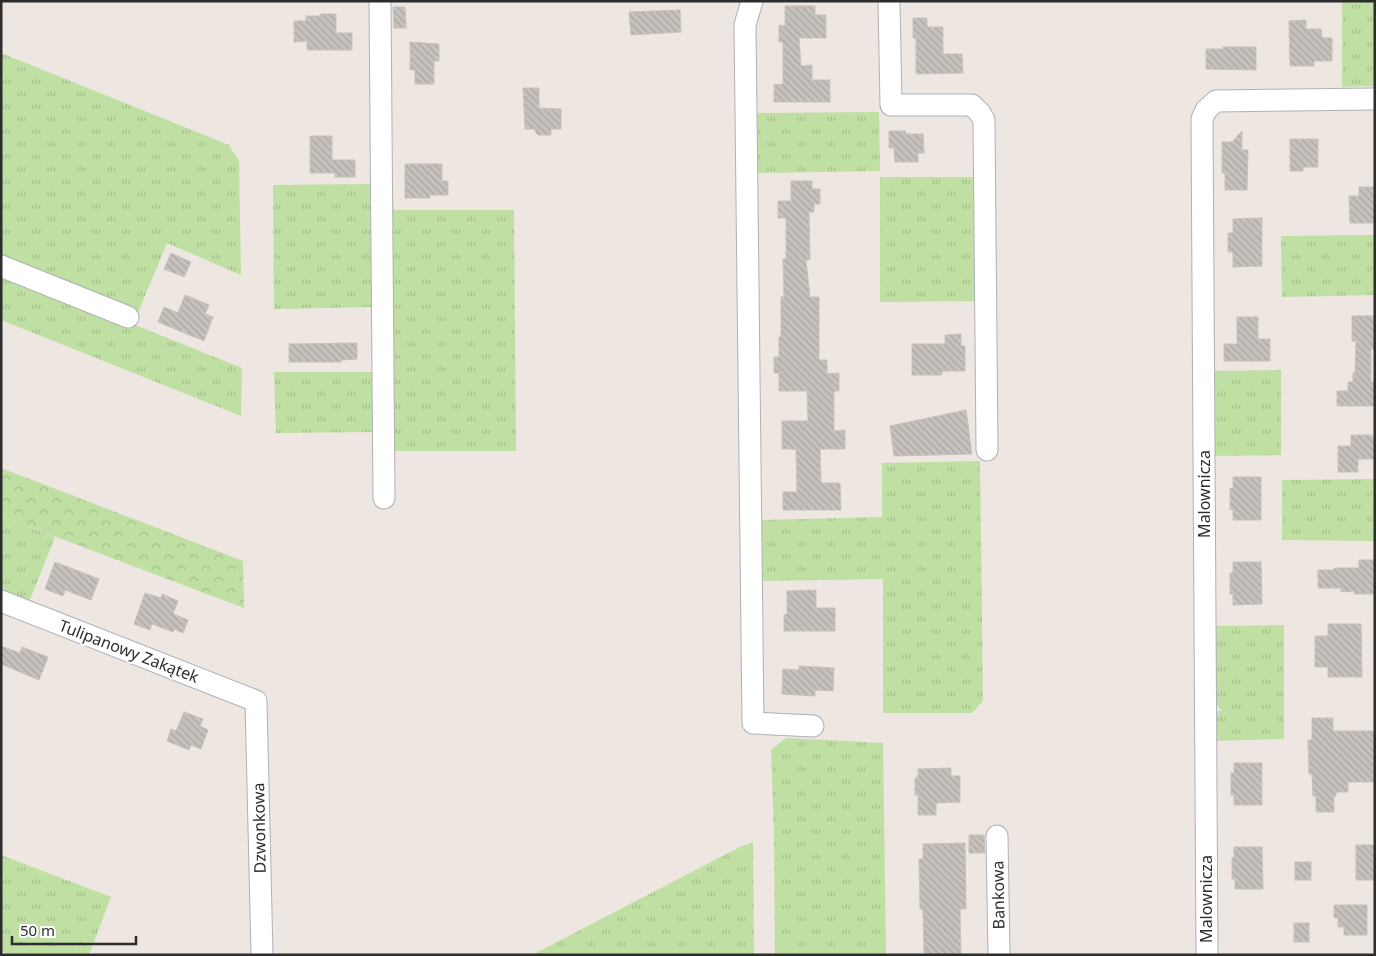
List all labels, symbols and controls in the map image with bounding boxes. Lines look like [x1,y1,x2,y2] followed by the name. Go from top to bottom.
[1193,450,1215,538] street label: Malownicza
[56,614,203,688] street label: Tulipanowy Zakątek
[247,782,271,874] street label: Dzwonkowa
[1195,855,1217,943] street label: Malownicza
[986,860,1010,930] street label: Bankowa
[12,914,136,946] scale bar
[20,920,55,940] text: 50 m

